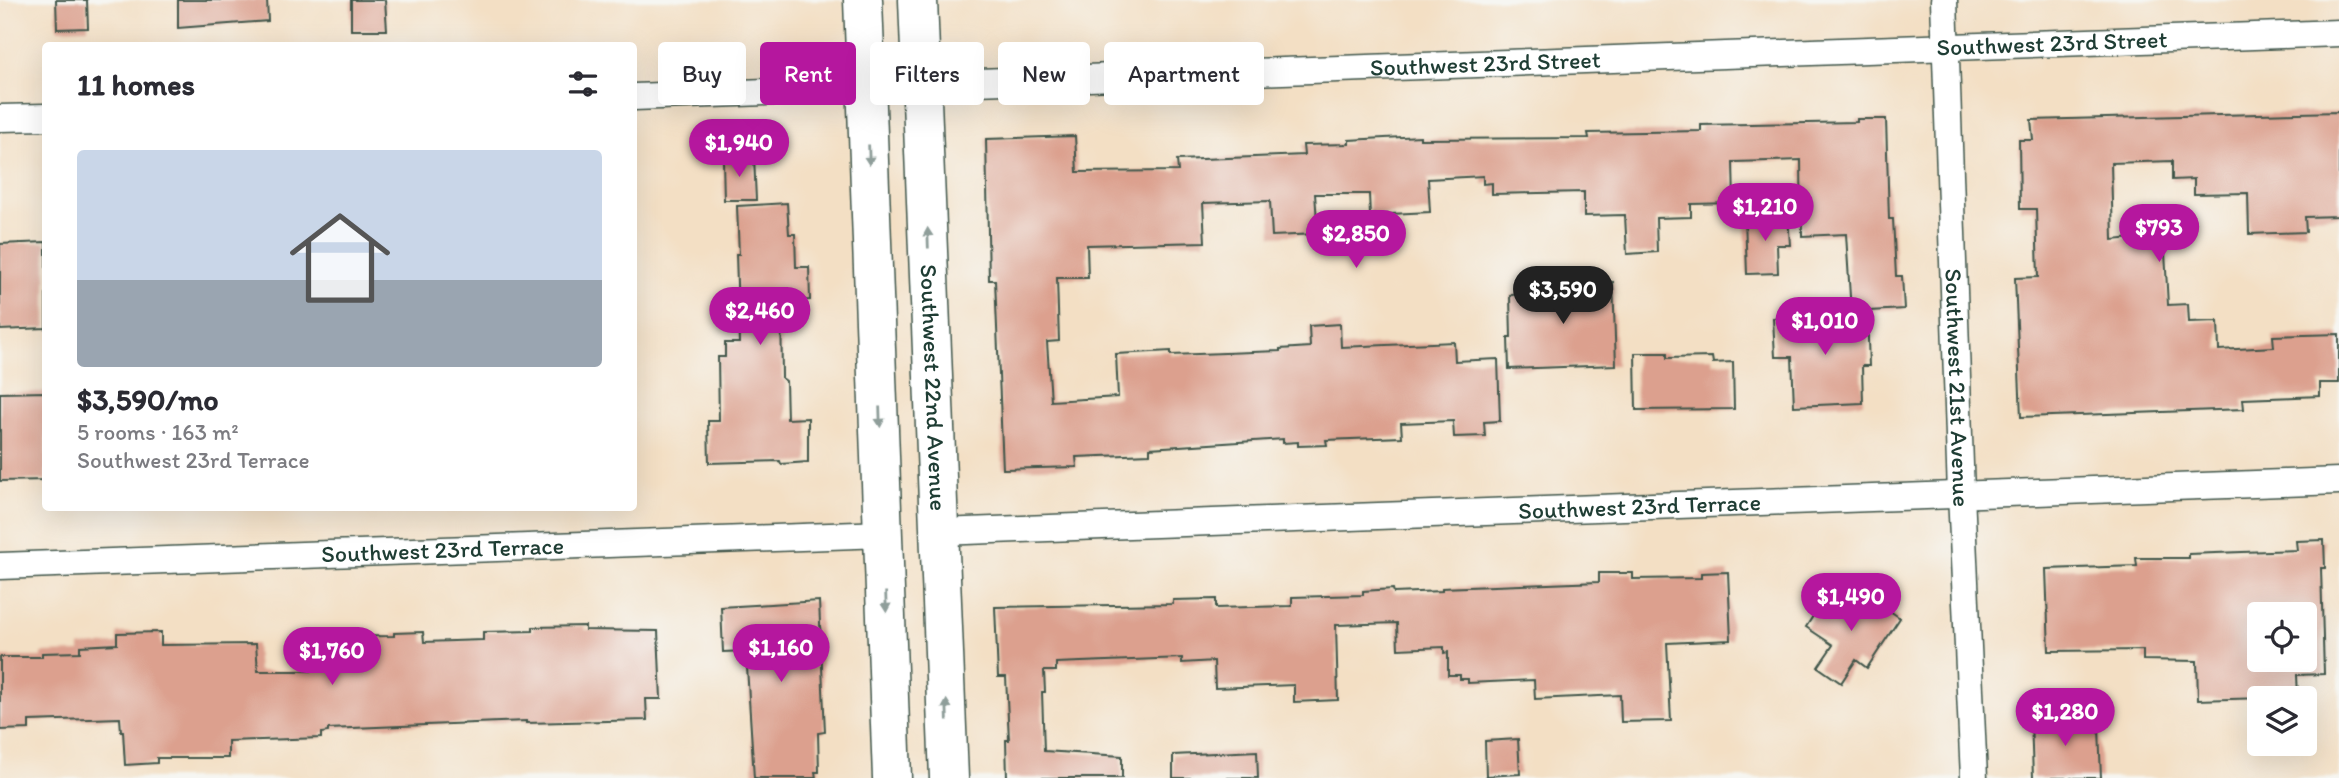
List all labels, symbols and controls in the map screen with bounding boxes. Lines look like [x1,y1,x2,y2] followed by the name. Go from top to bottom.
[1936,24,2168,61] street label: Southwest 23rd Street
[658,42,746,105] chip: Buy
[760,42,856,105] chip: Rent
[870,42,984,105] chip: Filters
[998,42,1090,105] chip: New
[1104,42,1264,105] chip: Apartment
[1369,45,1601,82] street label: Southwest 23rd Street
[564,65,602,103] icon: filters
[77,66,195,103] text: 11 homes
[682,120,796,179] pin: $1,940
[705,128,773,156] text: $1,940
[863,144,874,166] one-way arrow
[1708,184,1822,243] pin: $1,210
[1733,192,1797,220] text: $1,210
[277,195,403,321] icon: home
[2118,204,2200,264] pin: $793
[1299,210,1413,270] pin: $2,850
[2135,213,2183,241] text: $793
[1322,219,1390,247] text: $2,850
[922,226,933,248] one-way arrow
[915,264,953,512] street label: Southwest 22nd Avenue
[1506,266,1620,326] pin: $3,590
[1939,268,1977,508] street label: Southwest 21st Avenue
[1529,275,1597,303] text: $3,590
[703,288,817,347] pin: $2,460
[725,296,795,324] text: $2,460
[1768,298,1882,357] pin: $1,010
[1792,306,1858,334] text: $1,010
[77,381,219,418] text: $3,590/mo
[874,406,885,428] one-way arrow
[77,418,239,446] text: 5 rooms · 163 m²
[77,446,310,474] text: Southwest 23rd Terrace
[1518,487,1761,525] street label: Southwest 23rd Terrace
[321,531,565,568] street label: Southwest 23rd Terrace
[1794,574,1908,633] pin: $1,490
[1817,582,1885,610] text: $1,490
[881,591,892,613] one-way arrow
[2247,602,2317,756] map controls
[2247,602,2317,672] button: locate
[724,624,838,684] pin: $1,160
[275,628,389,687] pin: $1,760
[749,633,813,661] text: $1,160
[299,636,365,664] text: $1,760
[2247,686,2317,756] button: layers
[2008,688,2122,748] pin: $1,280
[2032,697,2098,725] text: $1,280
[941,699,952,721] one-way arrow

